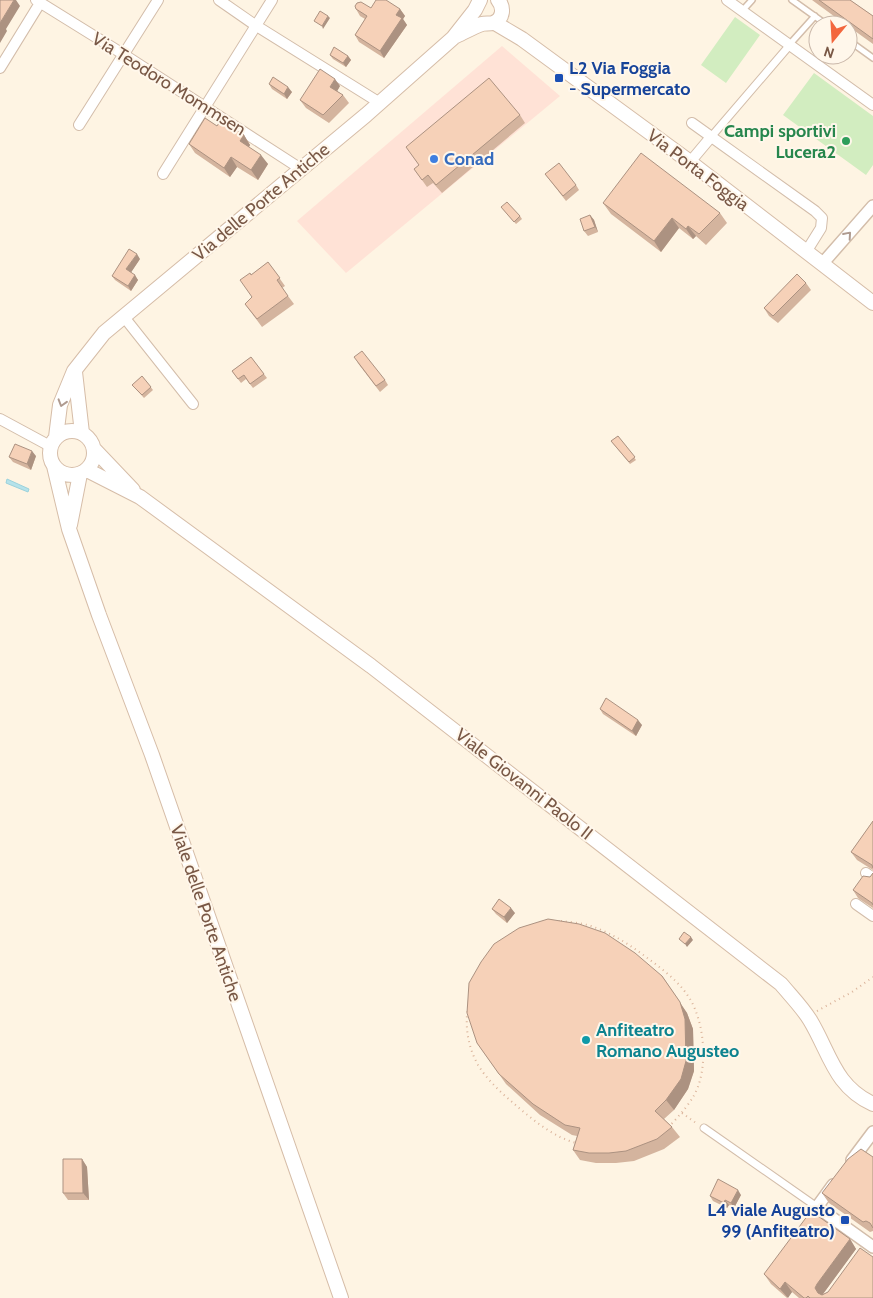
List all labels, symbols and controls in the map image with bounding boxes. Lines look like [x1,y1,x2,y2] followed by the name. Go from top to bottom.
[808,15,858,65] north arrow
[88,28,250,140] street label: Via Teodoro Mommsen
[821,42,836,62] text: N
[569,57,691,100] place label: L2 Via Foggia - Supermercato
[553,72,565,84] marker: L2 Via Foggia - Supermercato
[724,120,836,163] place label: Campi sportivi Lucera2
[643,125,754,216] street label: Via Porta Foggia
[840,135,852,147] marker: Campi sportivi Lucera2
[188,138,334,266] street label: Via delle Porte Antiche
[444,148,494,170] place label: Conad
[428,153,440,165] marker: Conad
[842,232,851,241] one-way arrow
[57,399,67,407] one-way arrow
[451,723,597,845] street label: Viale Giovanni Paolo II
[165,822,247,1004] street label: Viale delle Porte Antiche
[596,1019,739,1062] place label: Anfiteatro Romano Augusteo
[580,1034,592,1046] marker: Anfiteatro Romano Augusteo
[707,1199,835,1242] place label: L4 viale Augusto 99 (Anfiteatro)
[839,1214,851,1226] marker: L4 viale Augusto 99 (Anfiteatro)

